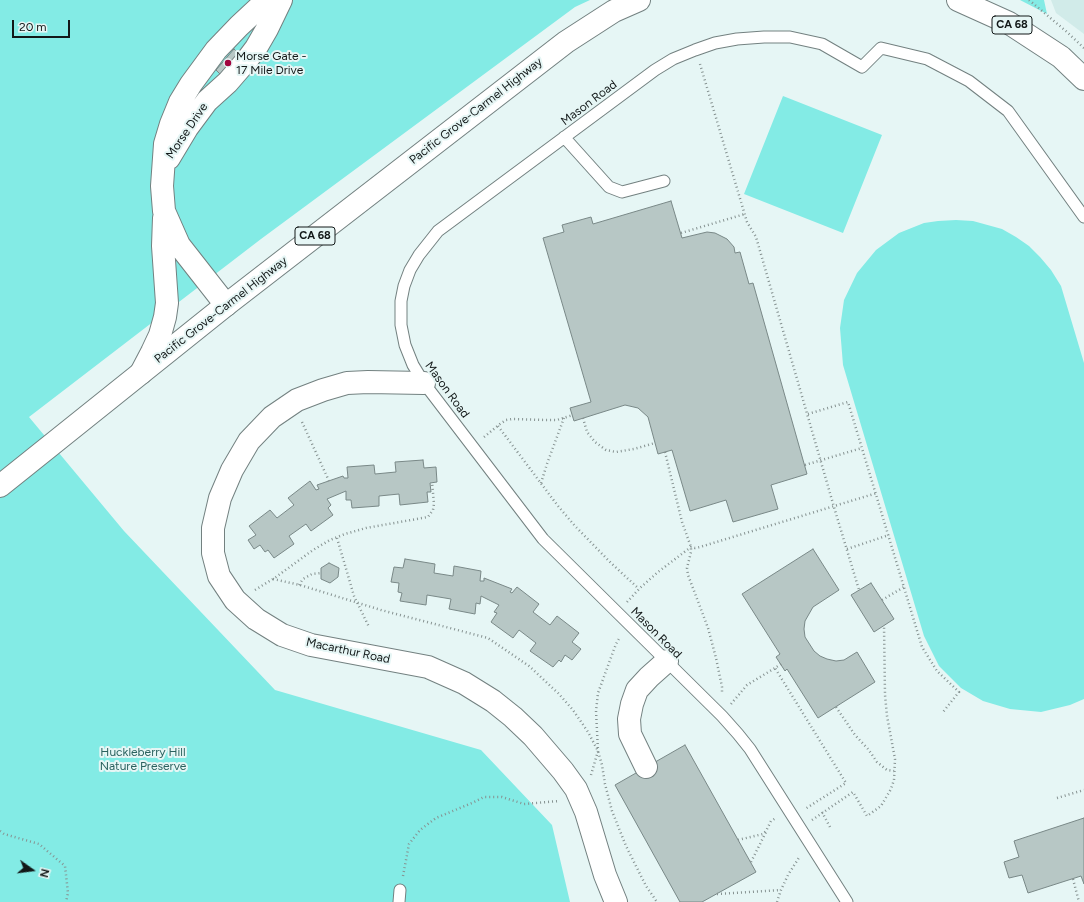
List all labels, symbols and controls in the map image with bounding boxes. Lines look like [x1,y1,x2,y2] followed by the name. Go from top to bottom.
[14,12,72,38] scale bar
[992,16,1032,34] road number: CA 68
[19,20,47,34] text: 20 m
[236,49,307,77] place label: Morse Gate - 17 Mile Drive
[407,55,545,167] street label: Pacific Grove-Carmel Highway
[223,58,233,68] marker: Morse Gate - 17 Mile Drive
[558,77,620,129] street label: Mason Road
[163,100,211,162] street label: Morse Drive
[295,227,335,245] road number: CA 68
[152,254,290,366] street label: Pacific Grove-Carmel Highway
[422,359,472,421] street label: Mason Road
[628,605,684,661] street label: Mason Road
[305,635,391,667] street label: Macarthur Road
[100,745,186,773] park label: Huckleberry Hill Nature Preserve
[12,850,52,890] north arrow
[37,867,51,879] text: N

